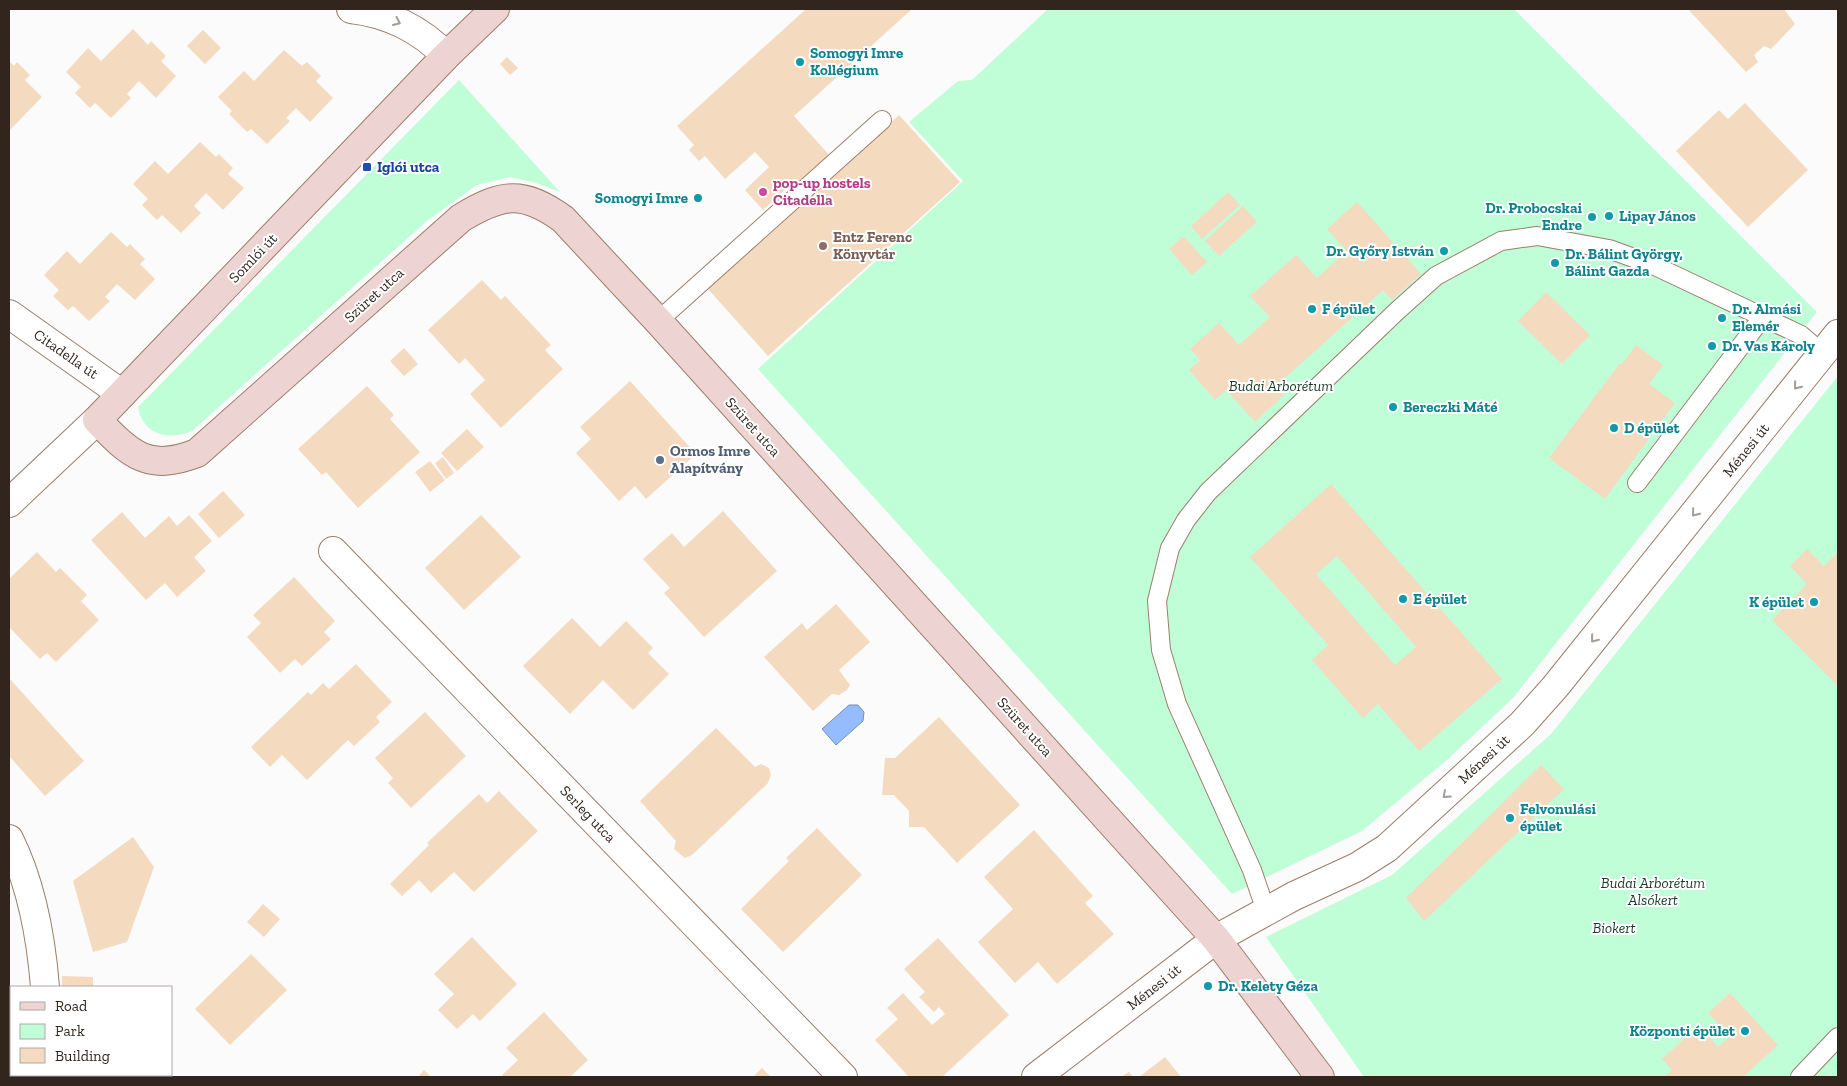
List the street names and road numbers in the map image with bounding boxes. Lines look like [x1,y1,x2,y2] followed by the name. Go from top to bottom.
[225,229,281,287] street label: Somlói út
[341,264,407,326] street label: Szüret utca
[30,325,102,383] street label: Citadella út
[722,394,784,460] street label: Szüret utca
[1719,419,1773,480] street label: Ménesi út
[994,694,1056,760] street label: Szüret utca
[1455,730,1514,787] street label: Ménesi út
[556,782,620,846] street label: Serleg utca
[1123,960,1185,1014] street label: Ménesi út

